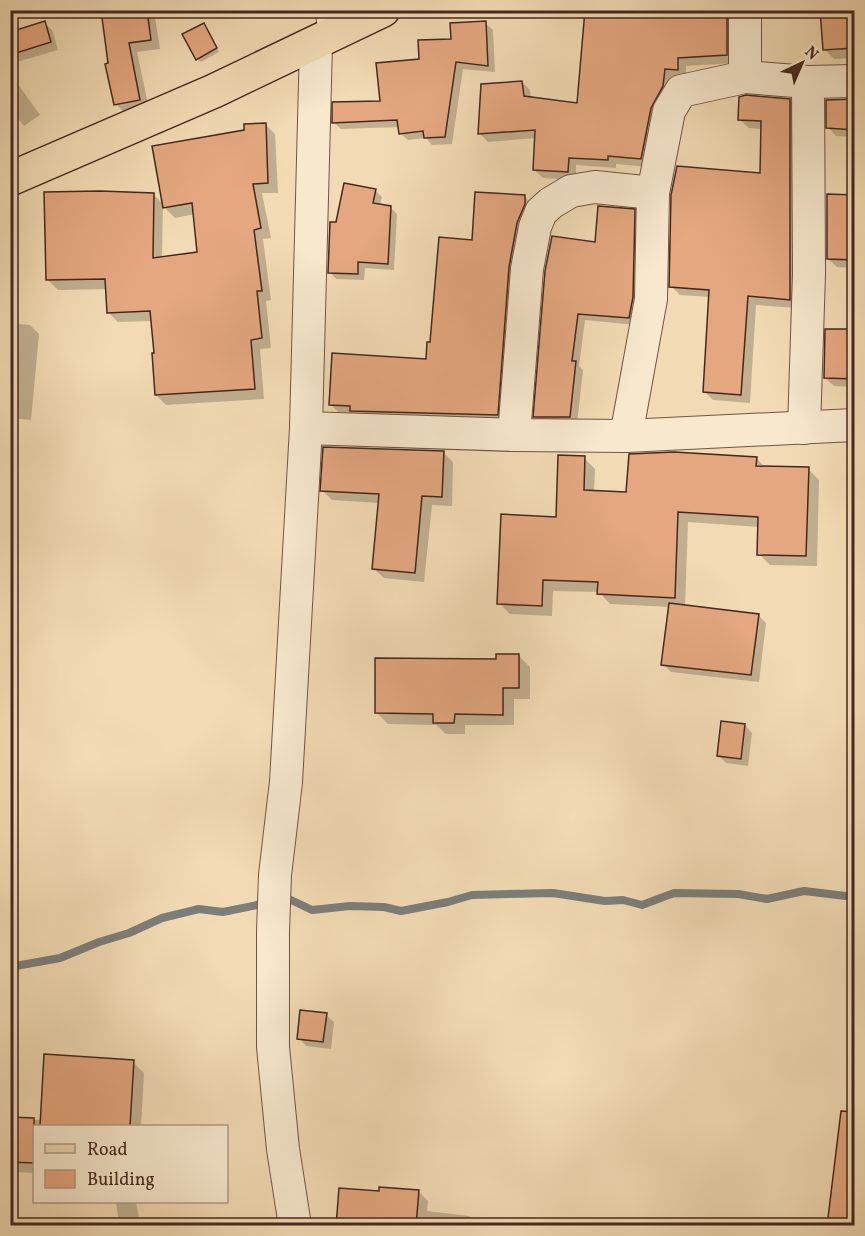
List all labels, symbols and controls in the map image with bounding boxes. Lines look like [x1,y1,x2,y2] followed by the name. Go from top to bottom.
[772,33,832,93] north arrow
[799,42,823,66] text: N
[33,1125,228,1203] legend
[87,1138,128,1163] text: Road
[87,1168,155,1193] text: Building

